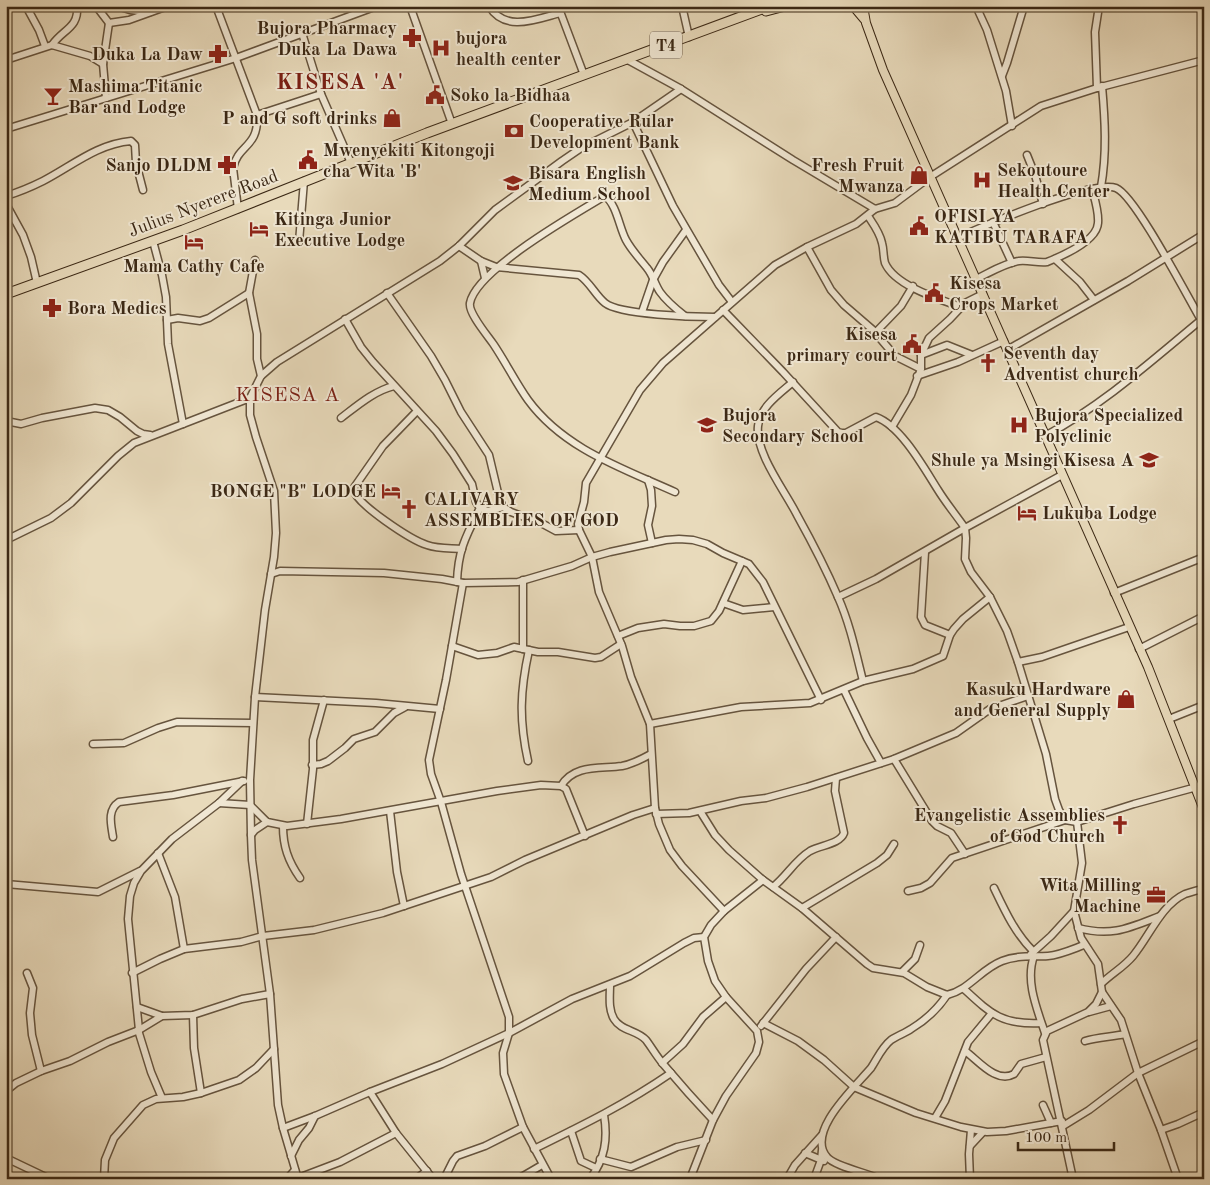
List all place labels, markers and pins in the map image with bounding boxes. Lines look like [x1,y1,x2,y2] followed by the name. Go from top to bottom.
[256,20,397,59] place label: Bujora Pharmacy Duka La Dawa
[401,27,423,49] pharmacy icon: Bujora Pharmacy Duka La Dawa
[456,30,561,69] place label: bujora health center
[430,37,452,59] hospital icon: bujora health center
[207,43,229,65] pharmacy icon: Duka La Daw
[92,46,203,64] place label: Duka La Daw
[68,78,203,117] place label: Mashima Titanic Bar and Lodge
[424,84,446,106] public building icon: Soko la Bidhaa
[42,85,64,107] bar icon: Mashima Titanic Bar and Lodge
[450,87,570,105] place label: Soko la Bidhaa
[381,107,403,129] shop icon: P and G soft drinks
[222,110,377,128] place label: P and G soft drinks
[529,113,680,152] place label: Cooperative Rular Development Bank
[503,120,525,142] bank icon: Cooperative Rular Development Bank
[323,142,495,181] place label: Mwenyekiti Kitongoji cha Wita 'B'
[297,149,319,171] public building icon: Mwenyekiti Kitongoji cha Wita 'B'
[216,154,238,176] pharmacy icon: Sanjo DLDM
[105,157,212,175] place label: Sanjo DLDM
[811,157,904,196] place label: Fresh Fruit Mwanza
[997,162,1110,201] place label: Sekoutoure Health Center
[908,164,930,186] shop icon: Fresh Fruit Mwanza
[528,165,651,204] place label: Bisara English Medium School
[971,169,993,191] hospital icon: Sekoutoure Health Center
[502,172,524,194] school or university icon: Bisara English Medium School
[934,208,1089,247] place label: OFISI YA KATIBU TARAFA
[274,211,405,250] place label: Kitinga Junior Executive Lodge
[908,215,930,237] public building icon: OFISI YA KATIBU TARAFA
[248,218,270,240] hotel icon: Kitinga Junior Executive Lodge
[183,231,205,253] hotel icon: Mama Cathy Cafe
[123,258,265,276] place label: Mama Cathy Cafe
[949,275,1059,314] place label: Kisesa Crops Market
[923,282,945,304] public building icon: Kisesa Crops Market
[41,297,63,319] pharmacy icon: Bora Medics
[67,300,167,318] place label: Bora Medics
[786,326,897,365] place label: Kisesa primary court
[901,333,923,355] public building icon: Kisesa primary court
[1003,345,1139,384] place label: Seventh day Adventist church
[977,352,999,374] church icon: Seventh day Adventist church
[722,407,864,446] place label: Bujora Secondary School
[1034,407,1183,446] place label: Bujora Specialized Polyclinic
[696,414,718,436] school or university icon: Bujora Secondary School
[1008,414,1030,436] hospital icon: Bujora Specialized Polyclinic
[1138,449,1160,471] school or university icon: Shule ya Msingi Kisesa A
[930,452,1134,470] place label: Shule ya Msingi Kisesa A
[380,480,402,502] hotel icon: BONGE "B" LODGE
[210,483,376,501] place label: BONGE "B" LODGE
[424,491,619,530] place label: CALIVARY ASSEMBLIES OF GOD
[398,498,420,520] church icon: CALIVARY ASSEMBLIES OF GOD
[1016,502,1038,524] hotel icon: Lukuba Lodge
[1042,505,1157,523] place label: Lukuba Lodge
[954,681,1111,720] place label: Kasuku Hardware and General Supply
[1115,688,1137,710] shop icon: Kasuku Hardware and General Supply
[914,807,1105,846] place label: Evangelistic Assemblies of God Church
[1109,814,1131,836] church icon: Evangelistic Assemblies of God Church
[1039,877,1141,916] place label: Wita Milling Machine
[1145,884,1167,906] office icon: Wita Milling Machine

